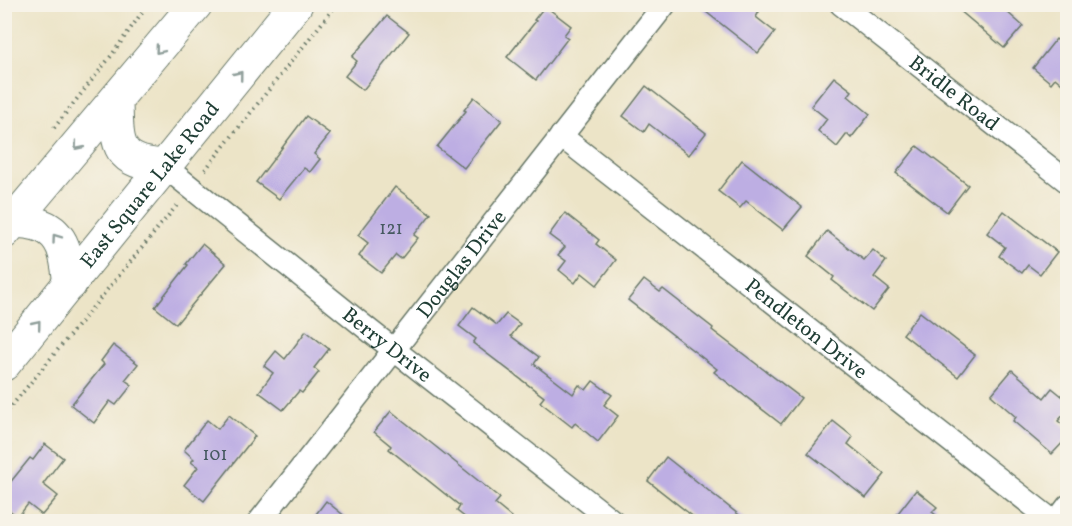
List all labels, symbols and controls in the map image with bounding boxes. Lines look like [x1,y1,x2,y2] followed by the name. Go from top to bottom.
[155,43,166,54] one-way arrow
[902,49,1005,139] street label: Bridle Road
[231,71,242,82] one-way arrow
[74,96,227,275] street label: East Square Lake Road
[74,139,85,150] one-way arrow
[411,204,514,325] street label: Douglas Drive
[379,217,403,242] house number: 121
[53,234,64,245] one-way arrow
[738,272,873,387] street label: Pendleton Drive
[335,301,438,390] street label: Berry Drive
[30,320,41,331] one-way arrow
[203,443,227,468] house number: 101

